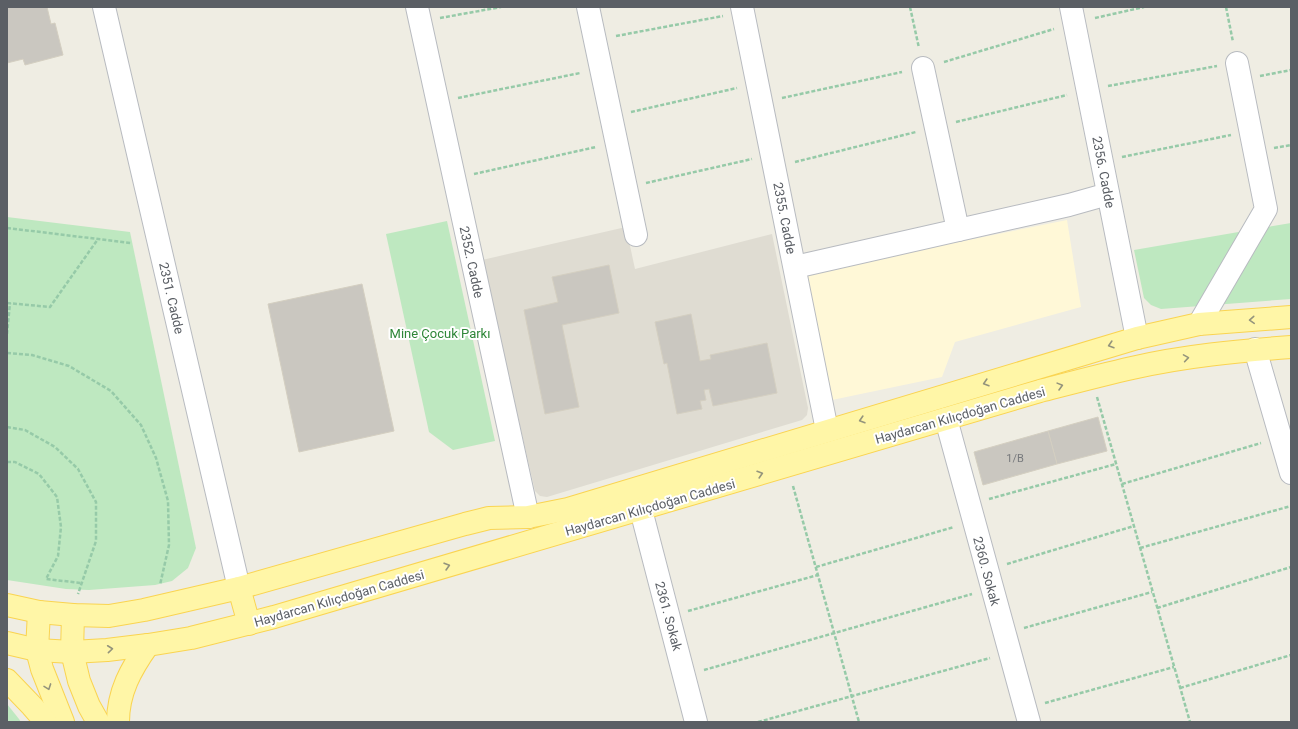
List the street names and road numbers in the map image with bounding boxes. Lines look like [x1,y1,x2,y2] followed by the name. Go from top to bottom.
[1089,135,1118,209] street label: 2356. Cadde
[770,181,799,255] street label: 2355. Cadde
[457,225,486,299] street label: 2352. Cadde
[156,261,187,335] street label: 2351. Cadde
[873,384,1047,447] street label: Haydarcan Kılıçdoğan Caddesi
[563,476,737,539] street label: Haydarcan Kılıçdoğan Caddesi
[970,535,1003,608] street label: 2360. Sokak
[252,567,426,630] street label: Haydarcan Kılıçdoğan Caddesi
[652,580,685,653] street label: 2361. Sokak

